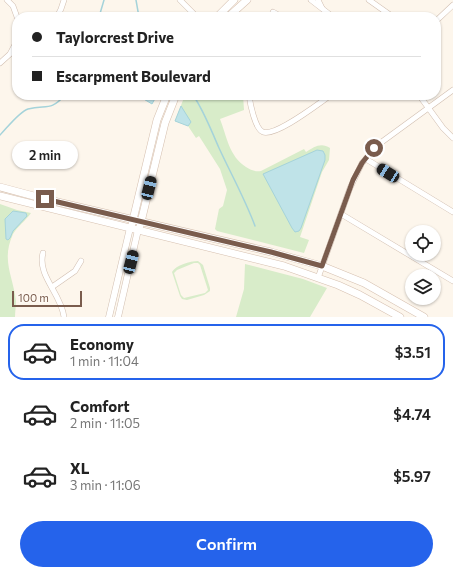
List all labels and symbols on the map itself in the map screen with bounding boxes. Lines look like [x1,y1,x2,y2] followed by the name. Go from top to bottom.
[365,139,383,157] route start
[12,141,78,169] callout: 2 min
[375,162,401,184] car
[140,175,158,201] car
[36,190,54,208] route end
[122,249,140,275] car
[12,289,82,308] scale bar

